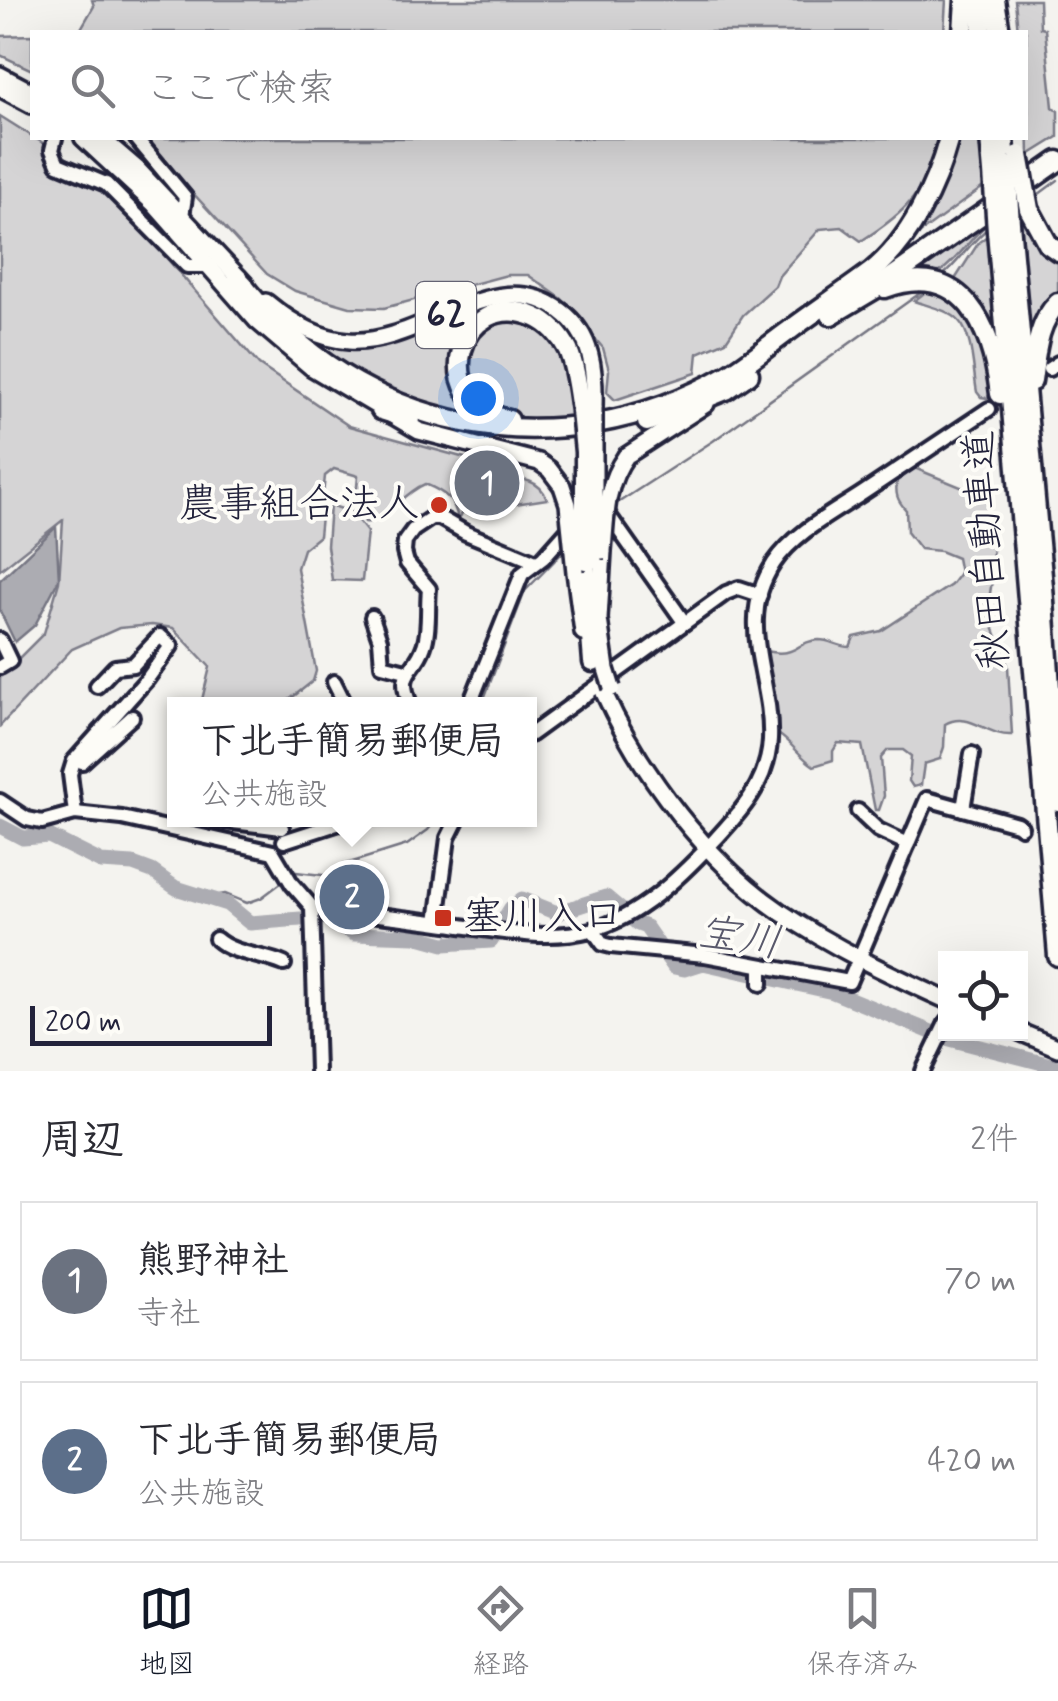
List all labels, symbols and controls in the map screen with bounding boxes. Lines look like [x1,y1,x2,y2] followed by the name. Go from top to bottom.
[30,30,1028,140] search box
[65,58,120,113] icon: search
[145,65,335,114] text: ここで検索
[416,282,476,348] road number: 62
[453,373,504,424] your location
[954,428,1022,672] street label: 秋田自動車道
[454,446,520,520] pin: 1
[179,479,419,531] place label: 農事組合法人
[428,494,450,516] marker: 農事組合法人
[167,697,537,827] popup
[200,718,504,767] text: 下北手簡易郵便局
[200,774,328,816] text: 公共施設
[320,860,384,934] pin: 2
[463,892,623,944] place label: 塞川入口
[693,905,785,973] water label: 宝川
[432,907,454,929] marker: 塞川入口
[938,951,1028,1041] map controls
[938,951,1028,1041] button: locate
[30,1001,272,1046] scale bar
[45,1005,121,1042] text: 200 m
[40,1114,124,1169] text: 周辺
[970,1119,1018,1161] text: 2件
[137,1237,289,1286] text: 熊野神社
[67,1260,82,1302] text: 1
[944,1260,1016,1302] text: 70 m
[137,1293,201,1335] text: 寺社
[137,1417,441,1466] text: 下北手簡易郵便局
[67,1440,82,1482] text: 2
[927,1440,1016,1482] text: 420 m
[137,1473,265,1515] text: 公共施設
[139,1581,195,1684] tab: 地図
[473,1581,529,1684] tab: 経路
[807,1581,919,1684] tab: 保存済み

